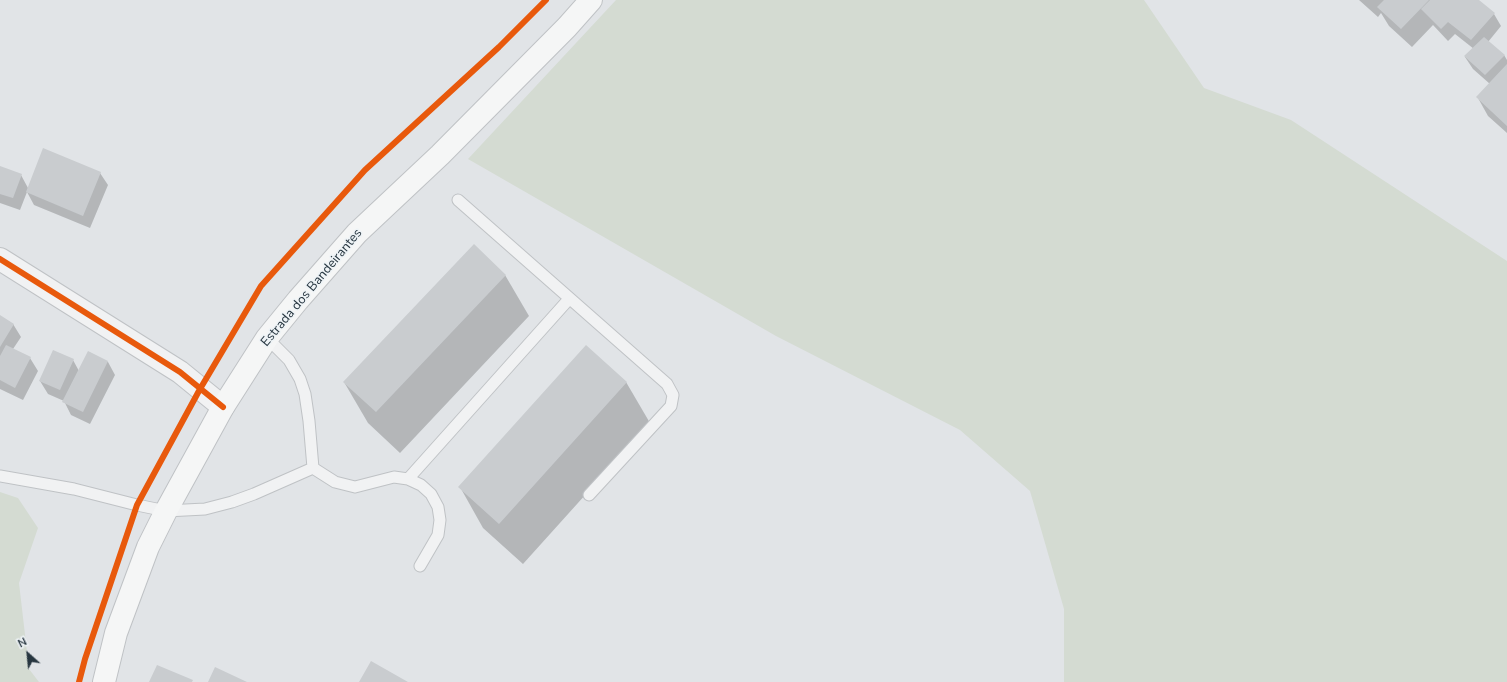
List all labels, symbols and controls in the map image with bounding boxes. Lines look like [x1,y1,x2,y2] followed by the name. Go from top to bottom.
[258,226,366,350] street label: Estrada dos Bandeirantes
[8,634,48,674] north arrow
[15,634,29,651] text: N

